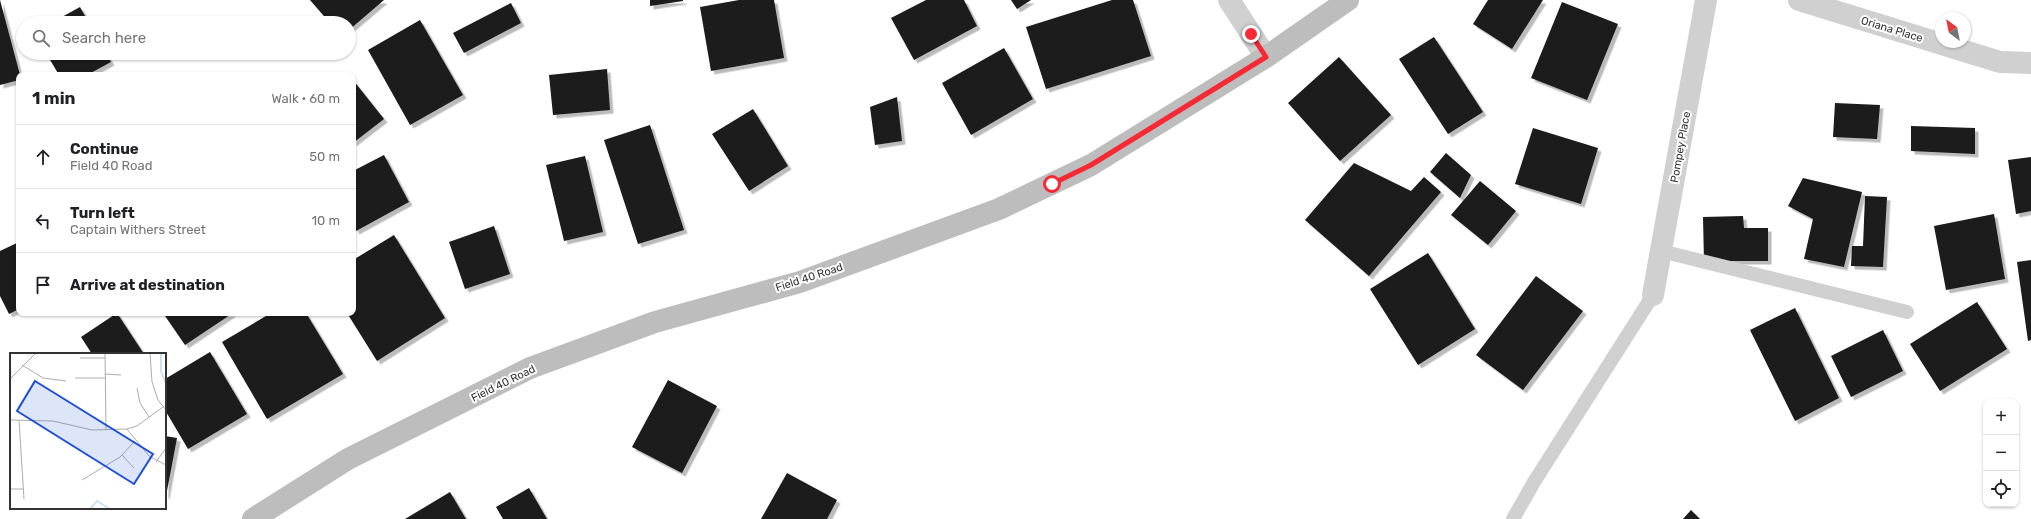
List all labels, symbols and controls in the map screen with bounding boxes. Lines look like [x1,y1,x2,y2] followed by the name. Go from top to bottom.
[1935,12,1971,48] north arrow
[1859,14,1924,45] street label: Oriana Place
[16,16,356,60] search box
[1242,25,1260,43] route end
[30,27,52,49] icon: search
[62,29,146,47] text: Search here
[32,88,75,108] text: 1 min
[271,91,340,106] text: Walk · 60 m
[1668,110,1693,184] street label: Pompey Place
[70,140,139,158] text: Continue
[32,146,54,168] icon: ahead
[309,149,340,164] text: 50 m
[70,158,152,173] text: Field 40 Road
[1043,175,1061,193] route start
[70,204,135,222] text: Turn left
[32,210,54,232] icon: left
[311,213,340,228] text: 10 m
[70,222,206,237] text: Captain Withers Street
[774,261,844,294] street label: Field 40 Road
[32,274,54,296] icon: arrive
[70,276,225,294] text: Arrive at destination
[10,353,166,509] inset map
[469,362,537,405] street label: Field 40 Road
[1983,399,2019,507] map controls
[1983,399,2019,435] button: +
[1983,435,2019,471] button: −
[1983,471,2019,507] button: locate

